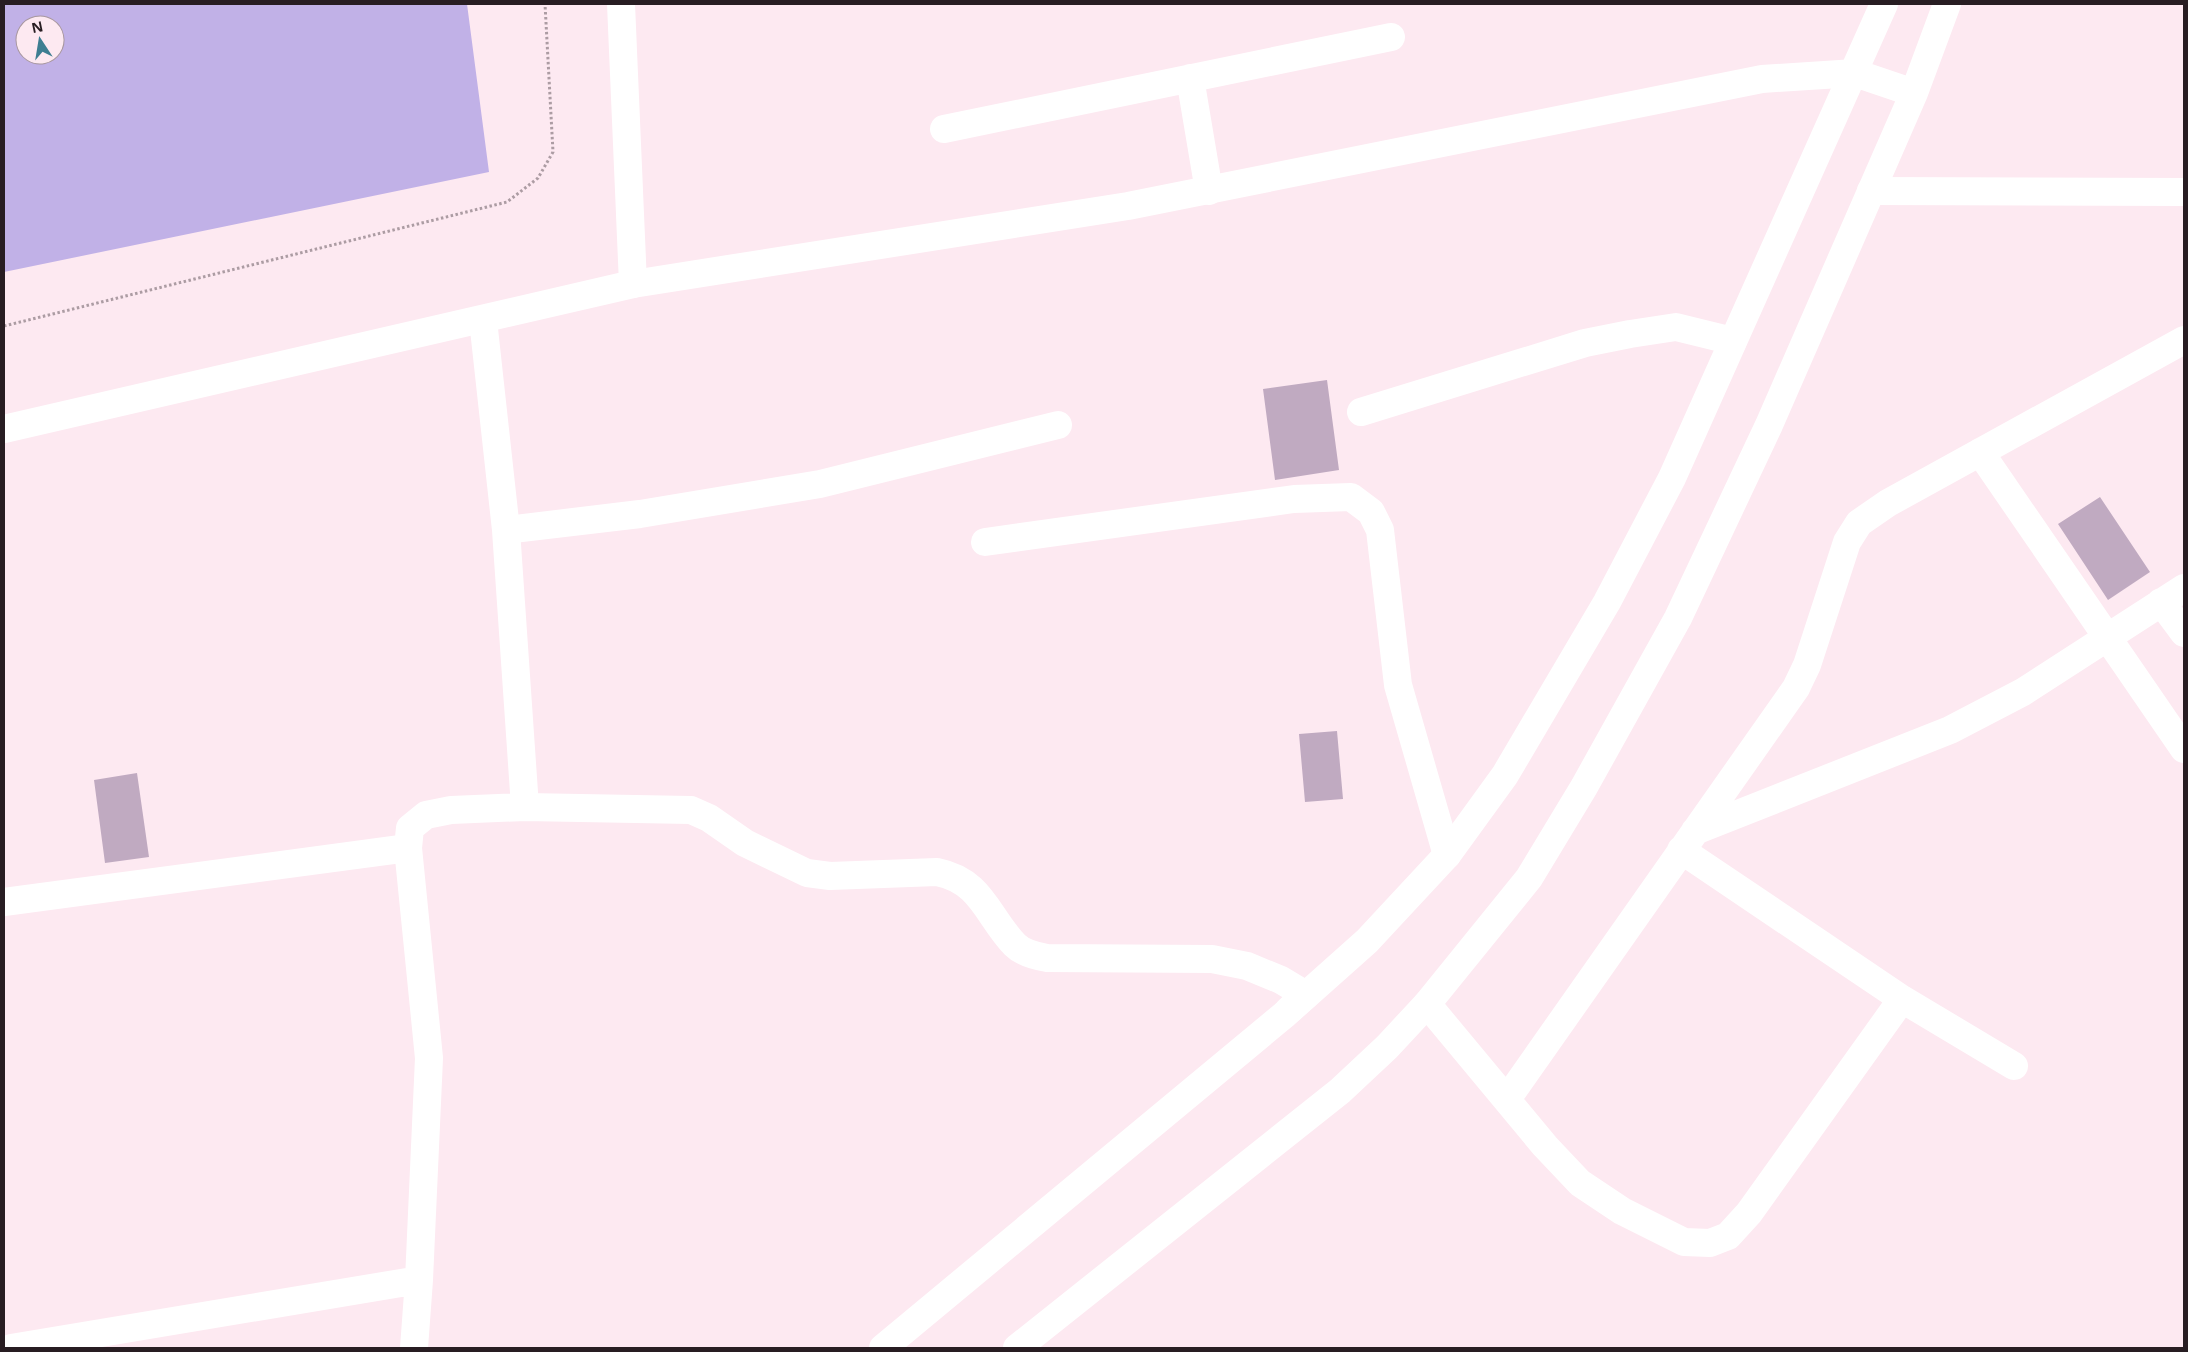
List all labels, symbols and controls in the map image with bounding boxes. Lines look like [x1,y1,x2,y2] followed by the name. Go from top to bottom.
[15,15,65,65] north arrow
[30,16,45,37] text: N

